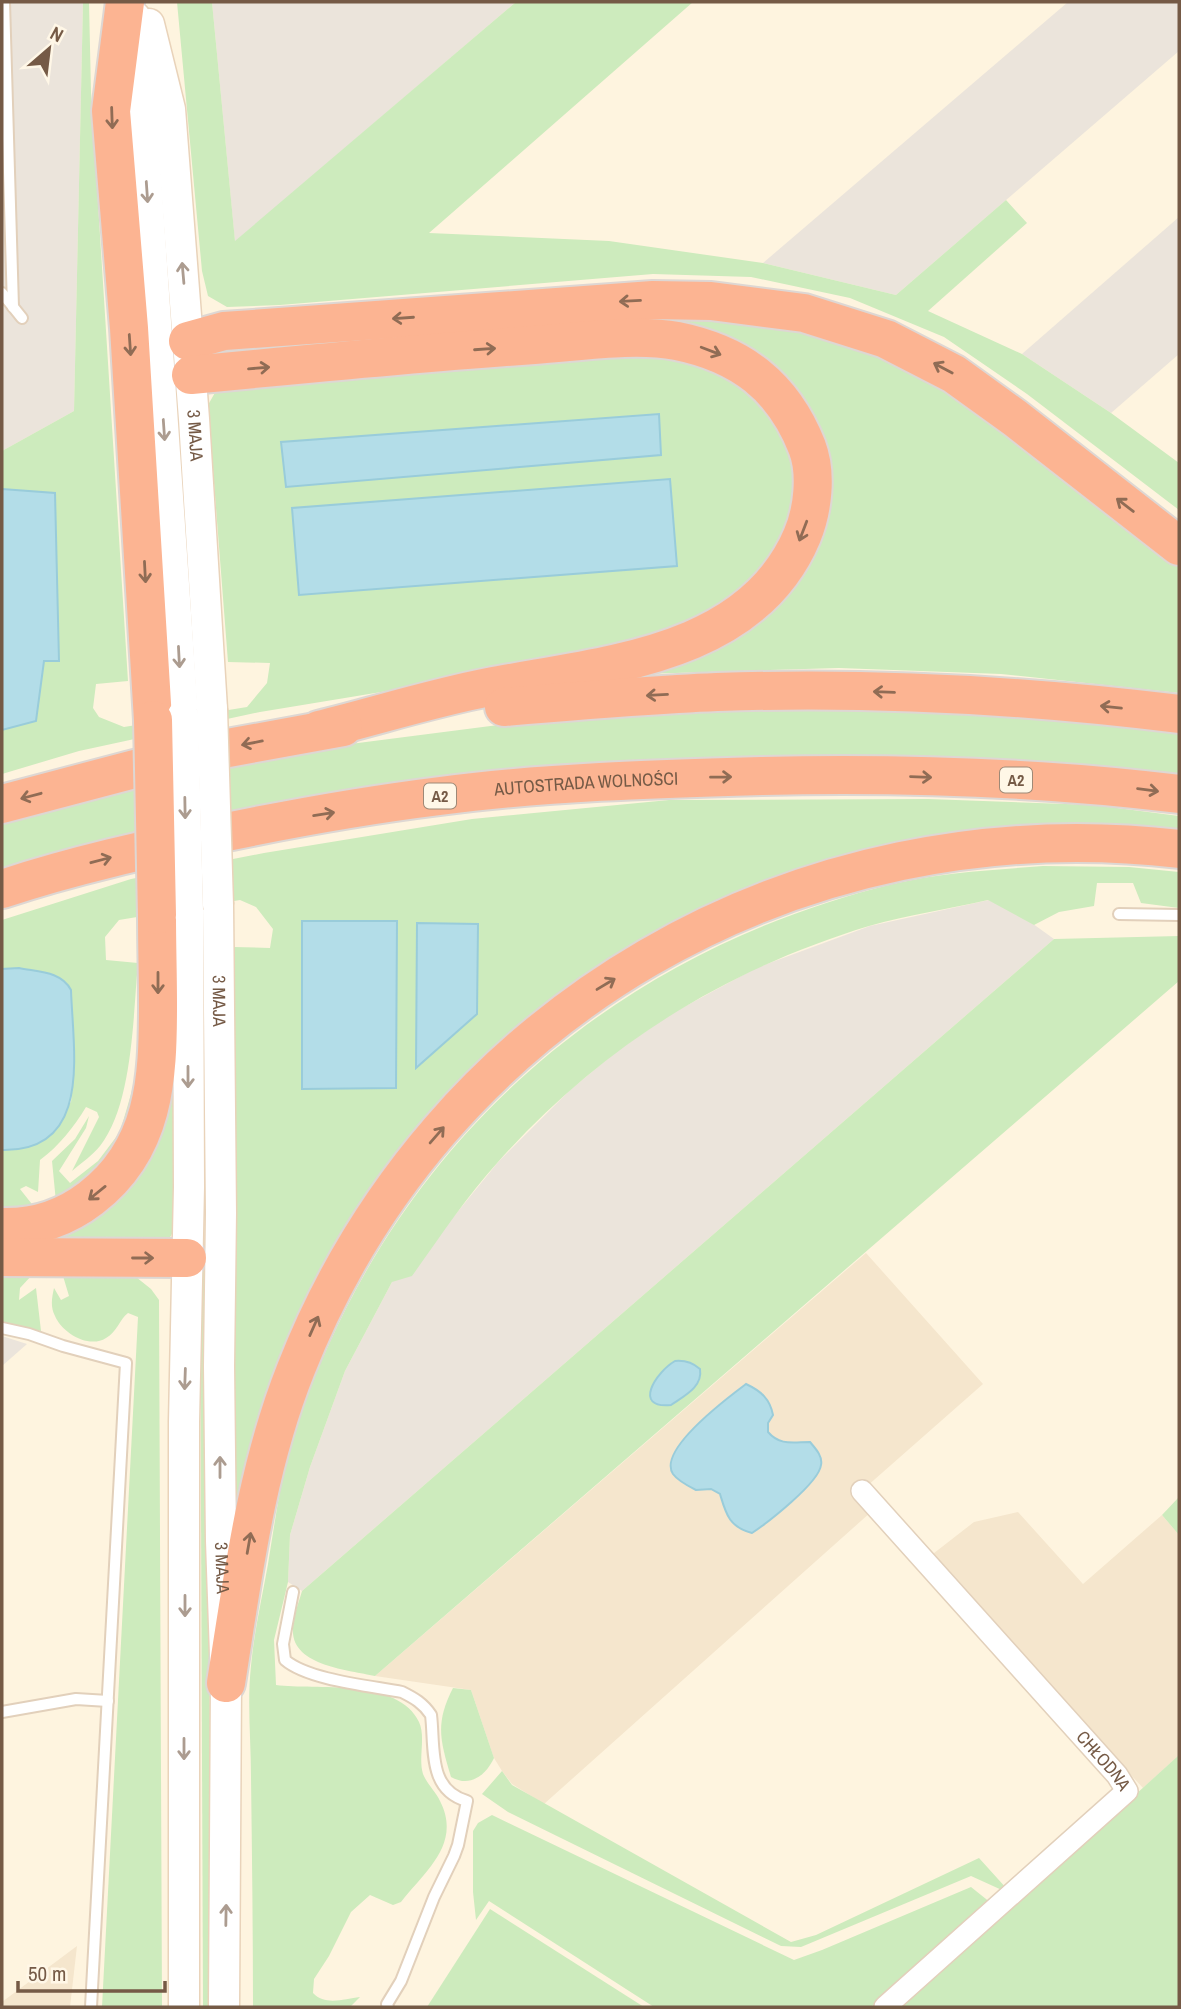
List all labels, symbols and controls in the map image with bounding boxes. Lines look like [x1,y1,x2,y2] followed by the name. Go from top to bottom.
[14,14,84,84] north arrow
[46,20,68,48] text: N
[106,106,119,129] one-way arrow
[140,180,153,203] one-way arrow
[176,262,189,284] one-way arrow
[618,295,641,308] one-way arrow
[392,312,415,325] one-way arrow
[124,333,137,356] one-way arrow
[473,342,496,355] one-way arrow
[699,346,721,359] one-way arrow
[933,361,954,375] one-way arrow
[247,362,269,375] one-way arrow
[181,409,210,462] street label: 3 MAJA
[158,418,171,441] one-way arrow
[1116,497,1134,513] one-way arrow
[796,520,809,542] one-way arrow
[138,560,151,583] one-way arrow
[173,645,186,668] one-way arrow
[873,685,896,699] one-way arrow
[646,689,669,702] one-way arrow
[1101,700,1123,713] one-way arrow
[241,737,264,750] one-way arrow
[492,766,679,802] street label: AUTOSTRADA WOLNOŚCI
[1000,768,1032,792] road number: A2
[709,770,732,784] one-way arrow
[909,770,932,783] one-way arrow
[424,783,456,808] road number: A2
[1136,783,1158,796] one-way arrow
[20,790,43,803] one-way arrow
[178,796,192,819] one-way arrow
[312,807,335,820] one-way arrow
[90,853,112,866] one-way arrow
[151,971,165,994] one-way arrow
[207,975,232,1027] street label: 3 MAJA
[596,977,616,991] one-way arrow
[181,1065,195,1088] one-way arrow
[429,1126,445,1144] one-way arrow
[88,1185,106,1201] one-way arrow
[132,1251,155,1265] one-way arrow
[308,1315,321,1337] one-way arrow
[178,1367,191,1390] one-way arrow
[213,1456,227,1479] one-way arrow
[243,1532,256,1555] one-way arrow
[209,1542,236,1594] street label: 3 MAJA
[178,1594,192,1617] one-way arrow
[1071,1725,1137,1795] street label: CHŁODNA
[177,1738,191,1761] one-way arrow
[219,1903,233,1926] one-way arrow
[18,1950,164,1994] scale bar
[28,1959,66,1988] text: 50 m

